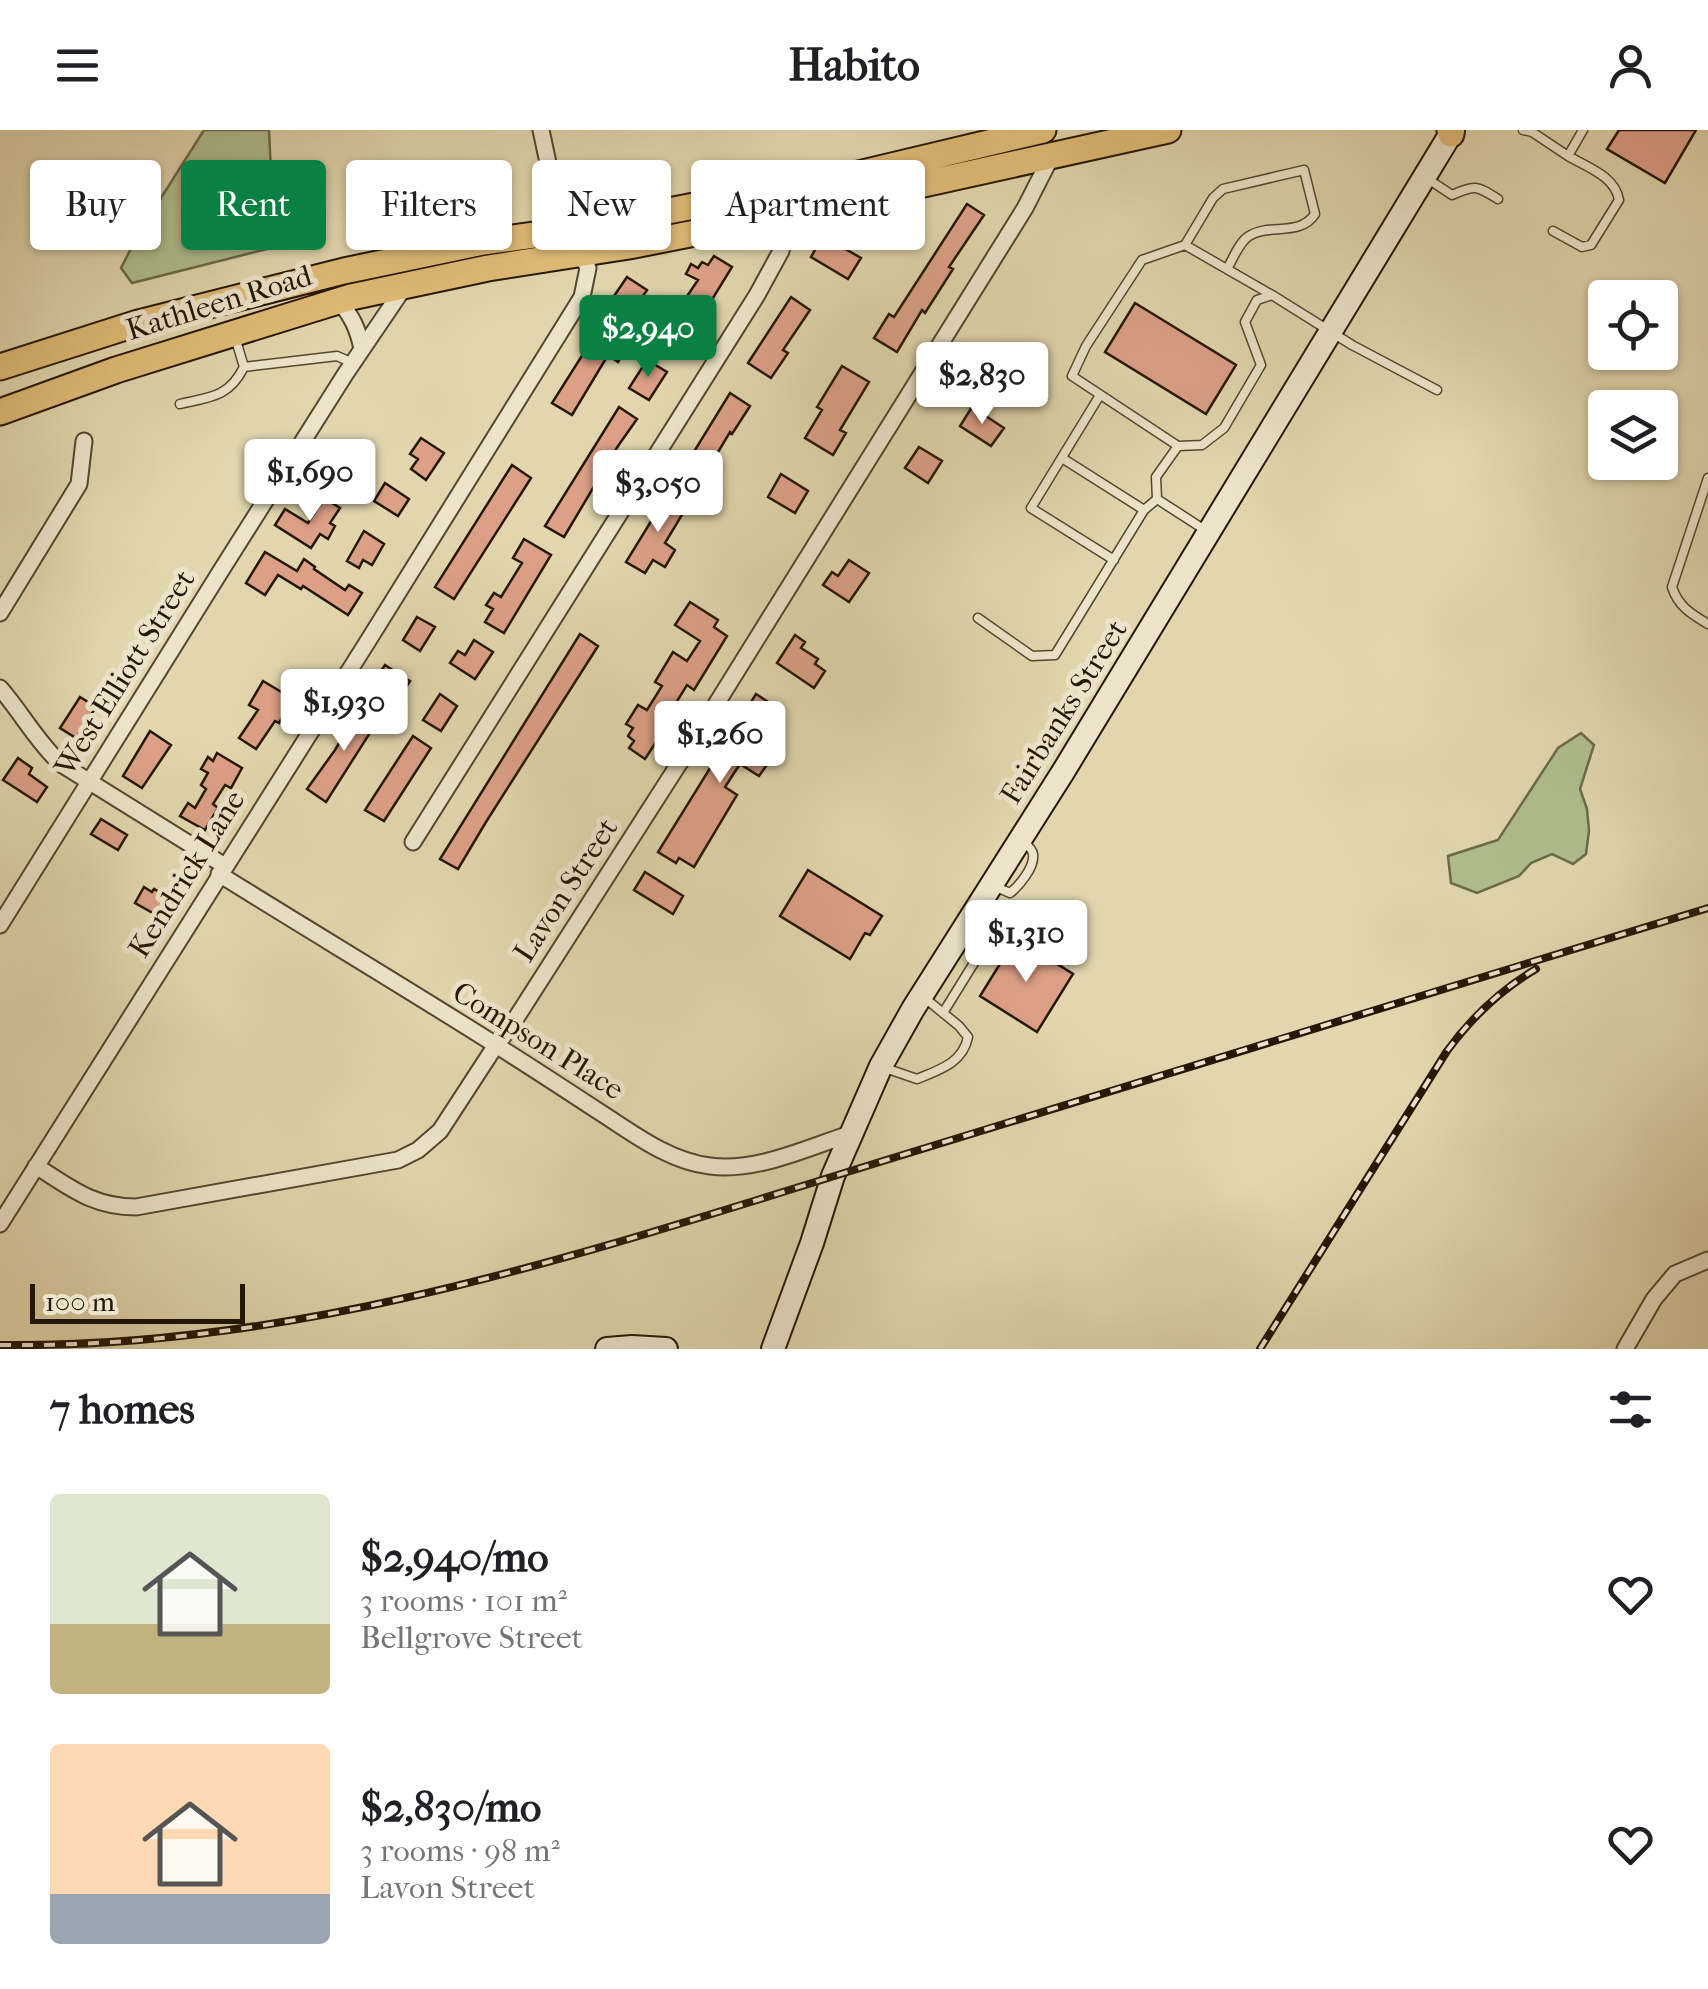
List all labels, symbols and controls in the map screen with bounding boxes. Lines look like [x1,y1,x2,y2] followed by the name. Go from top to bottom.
[50,38,105,93] icon: menu
[1603,38,1658,93] icon: person
[788,39,920,92] text: Habito
[30,160,161,250] chip: Buy
[181,160,326,250] chip: Rent
[346,160,512,250] chip: Filters
[532,160,671,250] chip: New
[691,160,925,250] chip: Apartment
[122,258,317,348] street label: Kathleen Road
[1588,280,1678,480] map controls
[1588,280,1678,370] button: locate
[567,295,729,380] pin: $2,940
[601,309,695,346] text: $2,940
[901,342,1063,427] pin: $2,830
[938,356,1026,393] text: $2,830
[1588,390,1678,480] button: layers
[229,439,391,524] pin: $1,690
[577,450,739,535] pin: $3,050
[266,453,354,490] text: $1,690
[615,464,701,501] text: $3,050
[47,563,203,783] street label: West Elliott Street
[993,613,1135,811] street label: Fairbanks Street
[263,669,425,754] pin: $1,930
[303,683,385,720] text: $1,930
[639,701,801,786] pin: $1,260
[676,715,764,752] text: $1,260
[122,784,252,964] street label: Kendrick Lane
[507,811,625,968] street label: Lavon Street
[945,900,1107,985] pin: $1,310
[987,914,1065,951] text: $1,310
[446,975,630,1108] street label: Compson Place
[30,1279,245,1324] scale bar
[45,1285,115,1318] text: 100 m
[1603,1382,1658,1437] icon: filters
[50,1385,195,1434] text: 7 homes
[360,1533,549,1582] text: $2,940/mo
[130,1534,250,1654] icon: home
[1603,1567,1658,1622] icon: heart
[360,1582,567,1619] text: 3 rooms · 101 m²
[360,1619,583,1656] text: Bellgrove Street
[360,1783,541,1832] text: $2,830/mo
[130,1784,250,1904] icon: home
[1603,1817,1658,1872] icon: heart
[360,1832,560,1869] text: 3 rooms · 98 m²
[360,1869,535,1906] text: Lavon Street

